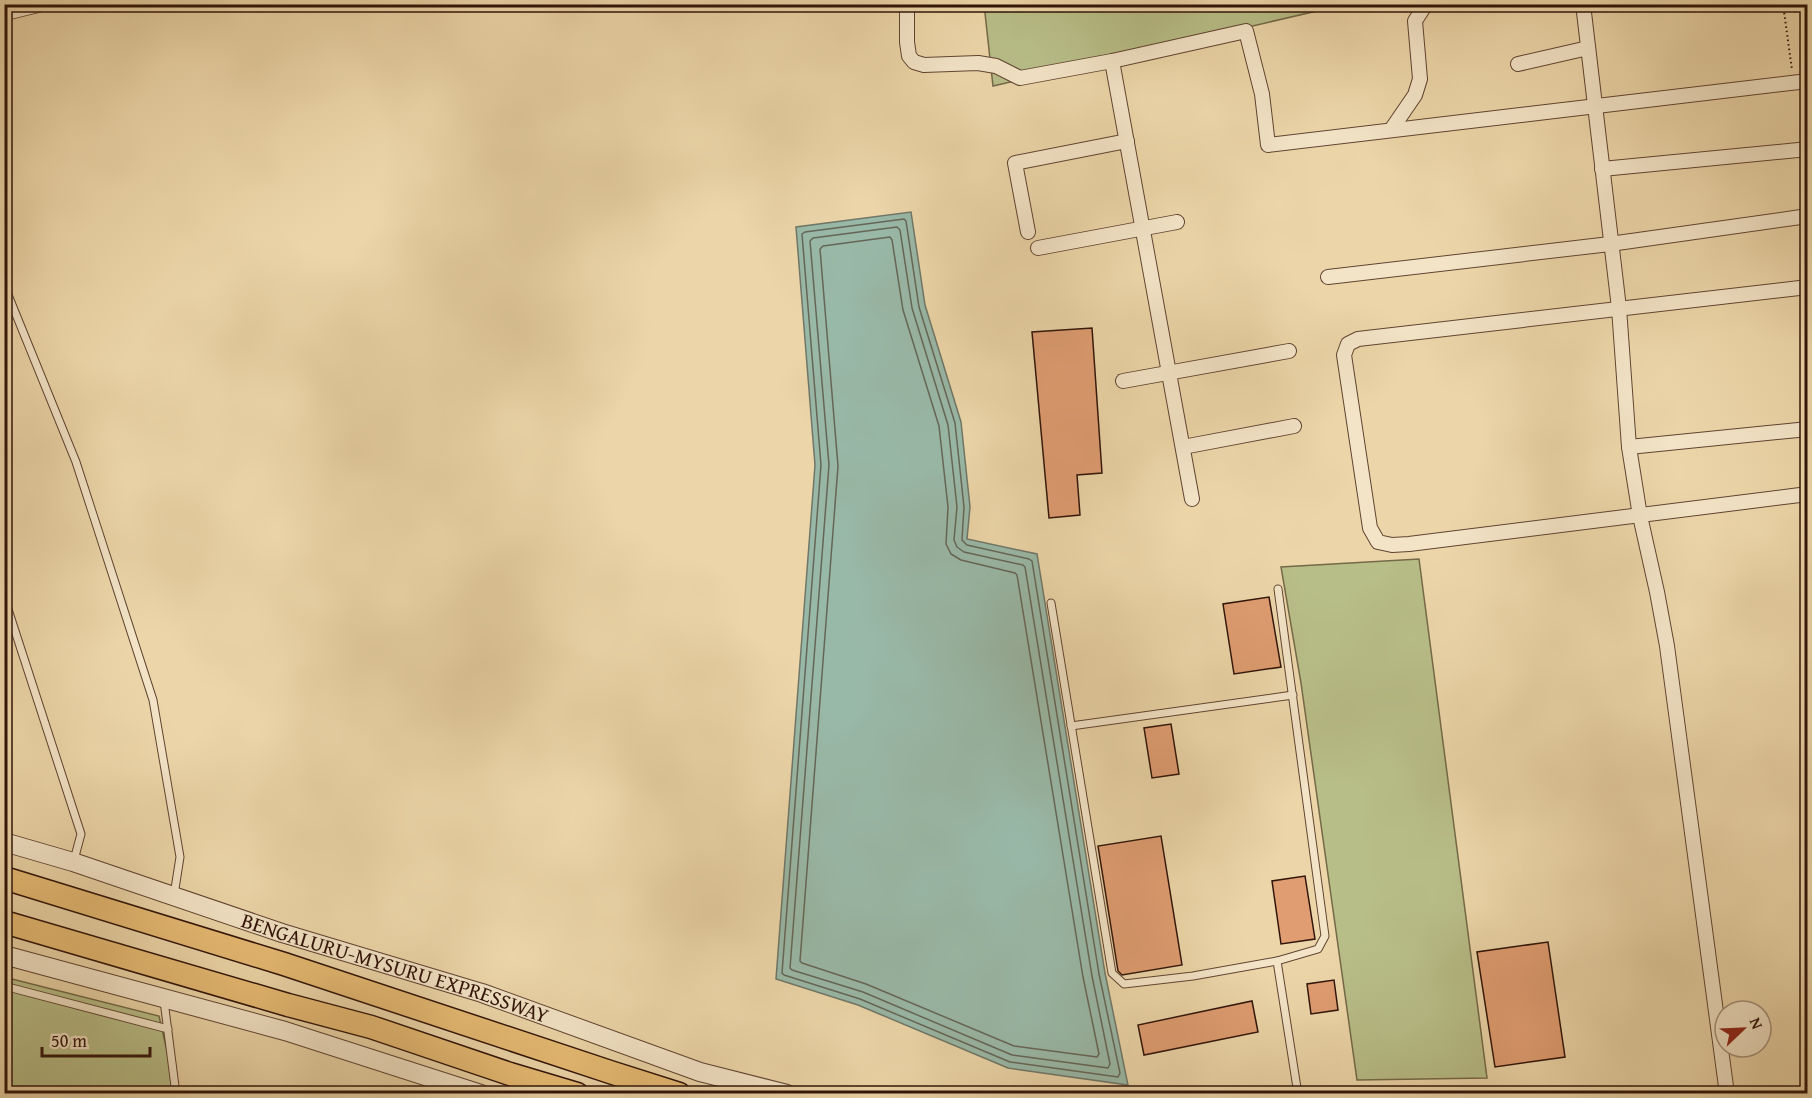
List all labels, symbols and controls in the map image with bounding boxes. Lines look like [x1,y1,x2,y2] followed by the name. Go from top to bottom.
[237,904,554,1031] street label: BENGALURU-MYSURU EXPRESSWAY
[1713,999,1773,1059] north arrow
[1744,1014,1770,1033] text: N
[42,1020,150,1058] scale bar
[51,1027,87,1054] text: 50 m

